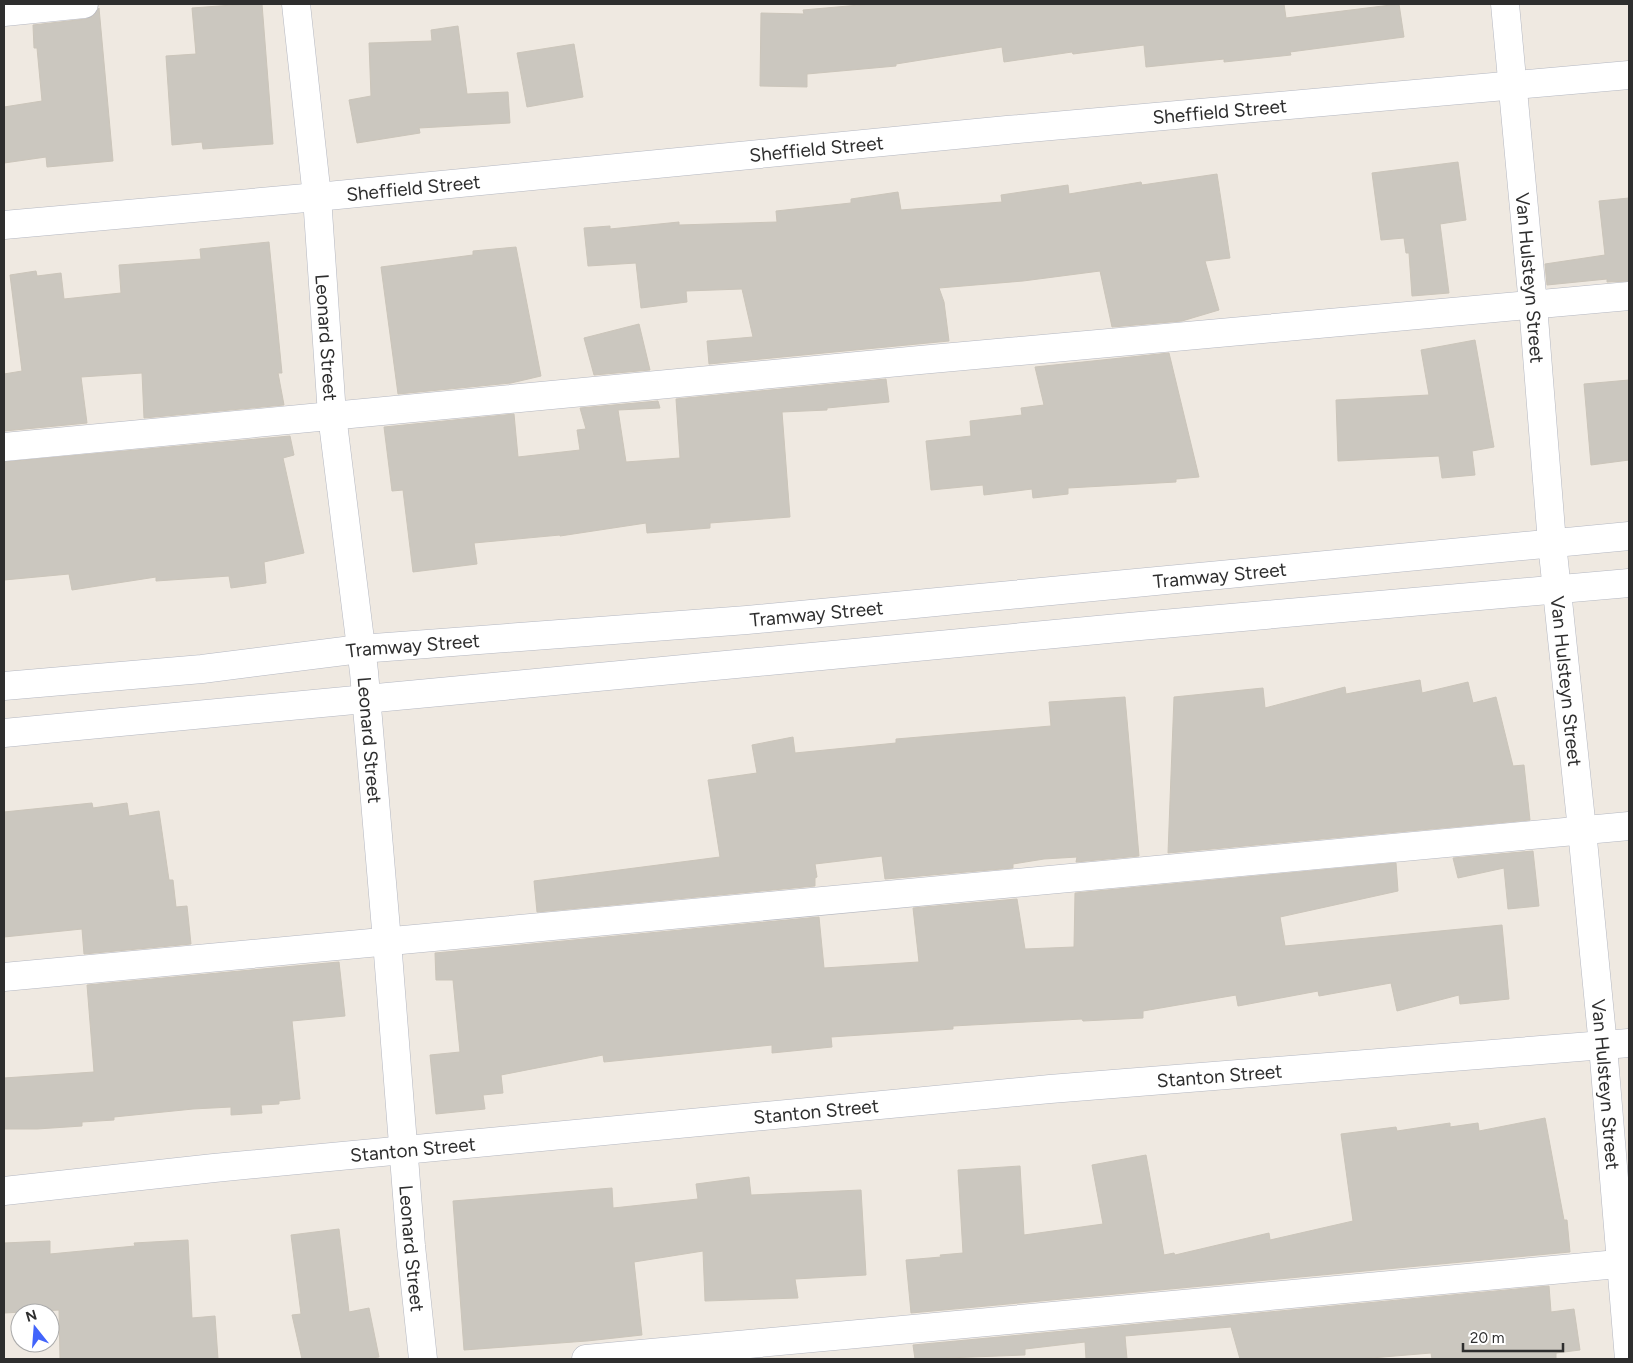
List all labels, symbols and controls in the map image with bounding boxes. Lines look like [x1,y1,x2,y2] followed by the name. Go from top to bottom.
[1152,94,1288,129] street label: Sheffield Street
[748,131,885,166] street label: Sheffield Street
[345,170,481,206] street label: Sheffield Street
[1511,192,1549,364] street label: Van Hulsteyn Street
[311,273,343,402] street label: Leonard Street
[1152,557,1288,593] street label: Tramway Street
[1546,595,1587,768] street label: Van Hulsteyn Street
[749,596,884,631] street label: Tramway Street
[345,629,481,662] street label: Tramway Street
[353,676,387,804] street label: Leonard Street
[1587,998,1625,1170] street label: Van Hulsteyn Street
[1156,1059,1283,1092] street label: Stanton Street
[752,1094,880,1128] street label: Stanton Street
[349,1132,477,1167] street label: Stanton Street
[395,1184,429,1313] street label: Leonard Street
[10,1303,60,1353] north arrow
[24,1306,39,1326] text: N
[1463,1320,1563,1352] scale bar
[1470,1329,1504,1347] text: 20 m

